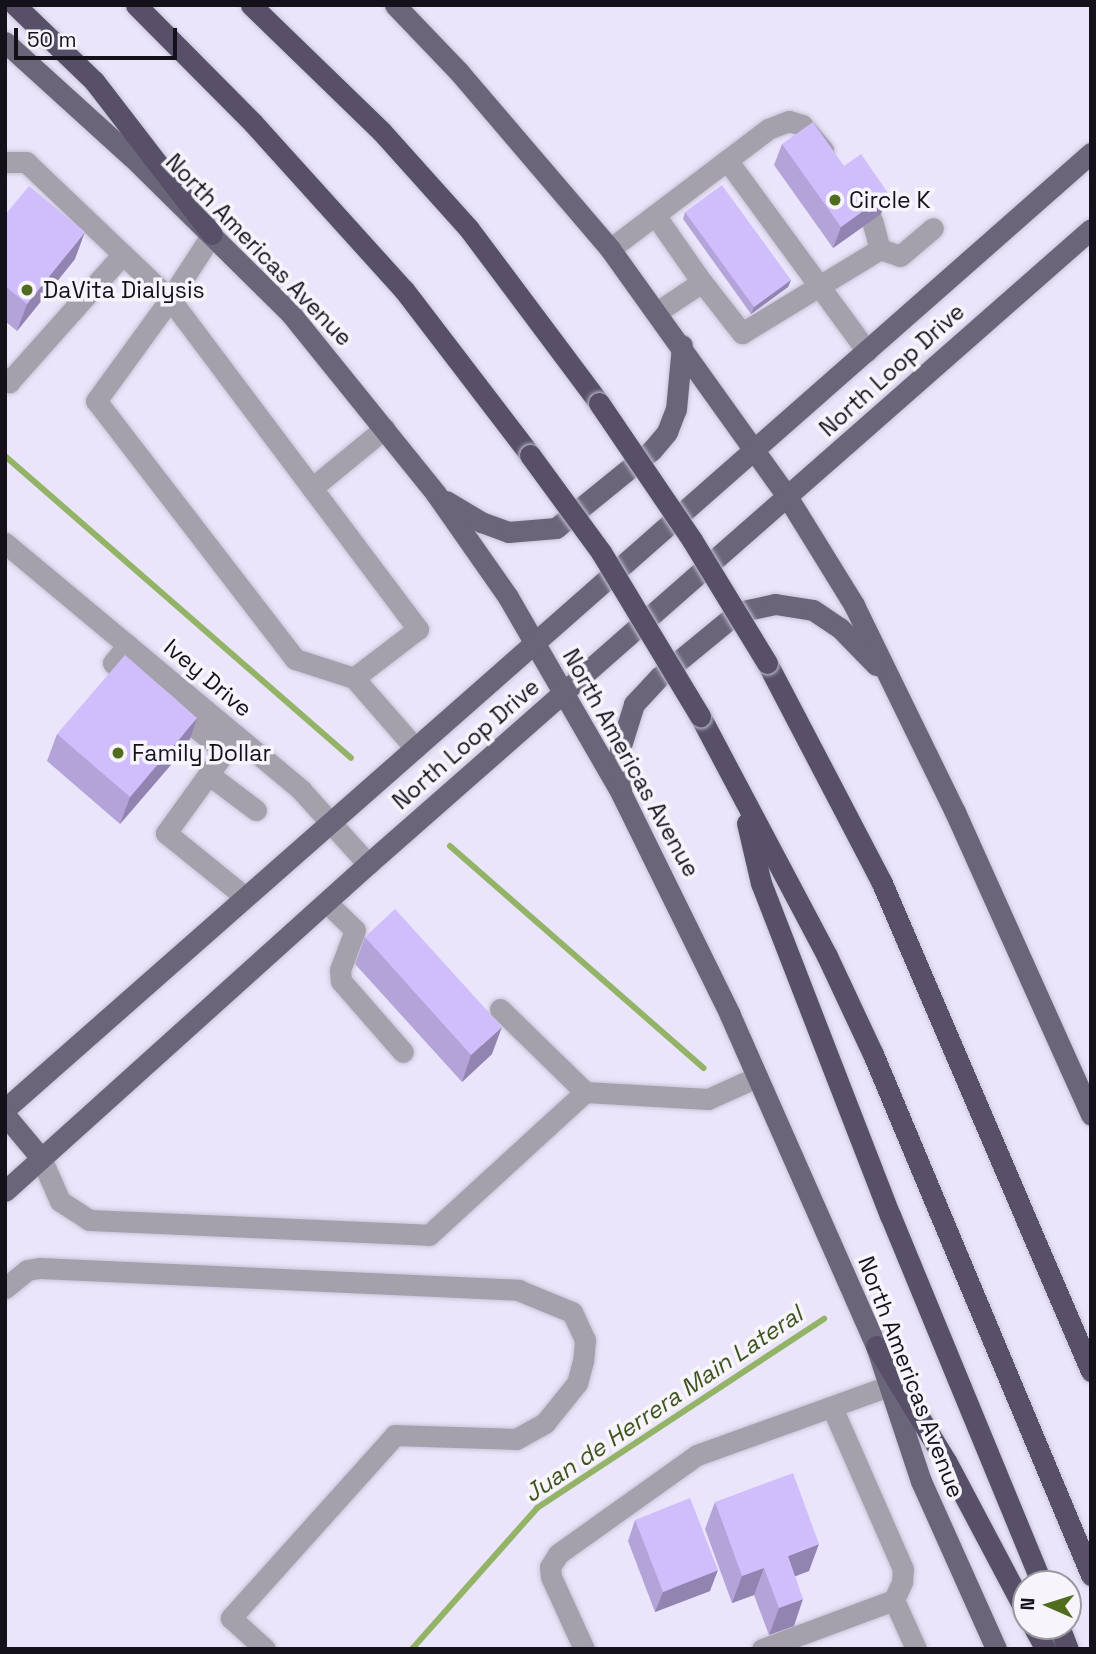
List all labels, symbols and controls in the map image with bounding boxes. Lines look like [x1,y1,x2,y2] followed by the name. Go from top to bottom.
[18,14,180,58] scale bar
[27,26,77,53] text: 50 m
[160,148,358,352] street label: North Americas Avenue
[849,186,931,214] place label: Circle K
[827,192,843,208] marker: Circle K
[43,276,205,304] place label: DaVita Dialysis
[17,280,37,300] marker: DaVita Dialysis
[814,298,970,442] street label: North Loop Drive
[158,633,258,723] street label: Ivey Drive
[557,644,705,882] street label: North Americas Avenue
[387,673,545,815] street label: North Loop Drive
[132,739,271,767] place label: Family Dollar
[110,745,126,761] marker: Family Dollar
[852,1252,970,1502] street label: North Americas Avenue
[518,1300,808,1508] water label: Juan de Herrera Main Lateral
[1012,1570,1082,1640] north arrow
[1015,1597,1040,1611] text: N

